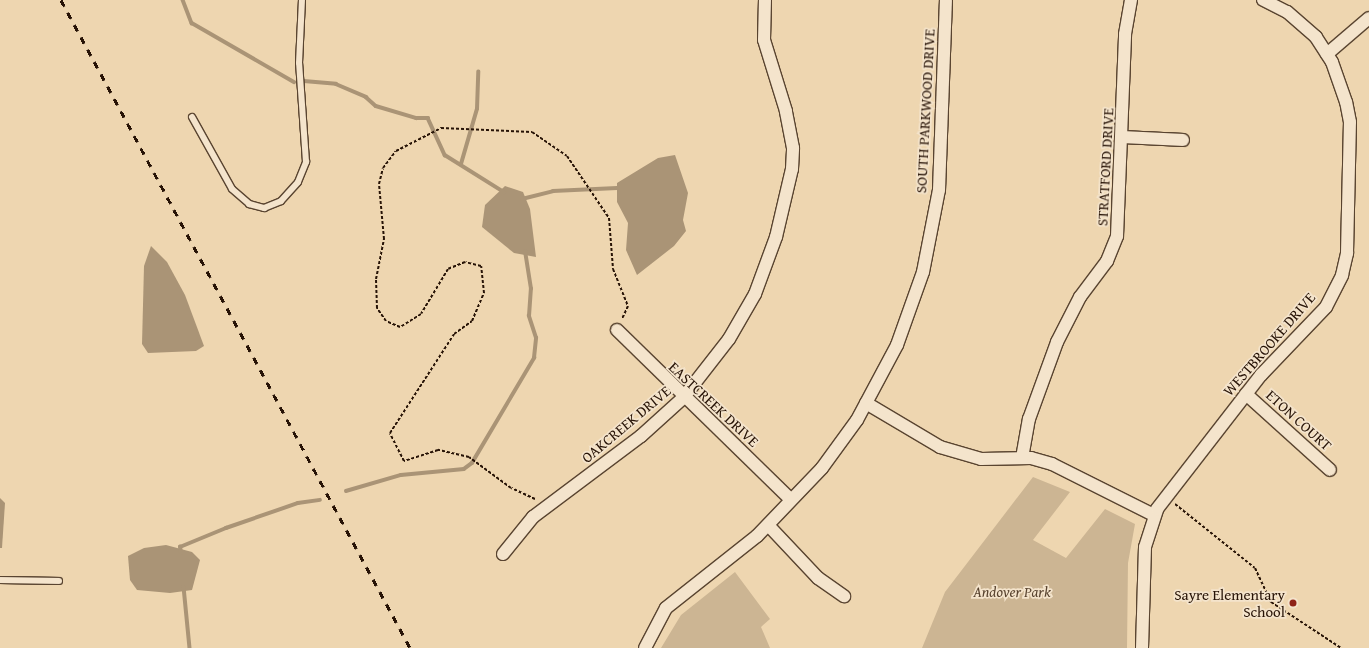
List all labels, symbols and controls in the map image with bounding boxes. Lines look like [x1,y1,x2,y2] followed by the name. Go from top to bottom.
[912,28,938,194] street label: SOUTH PARKWOOD DRIVE
[1093,107,1117,227] street label: STRATFORD DRIVE
[1219,289,1319,399] street label: WESTBROOKE DRIVE
[665,358,763,450] street label: EASTCREEK DRIVE
[578,382,674,466] street label: OAKCREEK DRIVE
[1262,386,1336,454] street label: ETON COURT
[973,583,1051,601] park label: Andover Park
[1174,585,1285,620] place label: Sayre Elementary School
[1288,598,1298,608] marker: Sayre Elementary School

